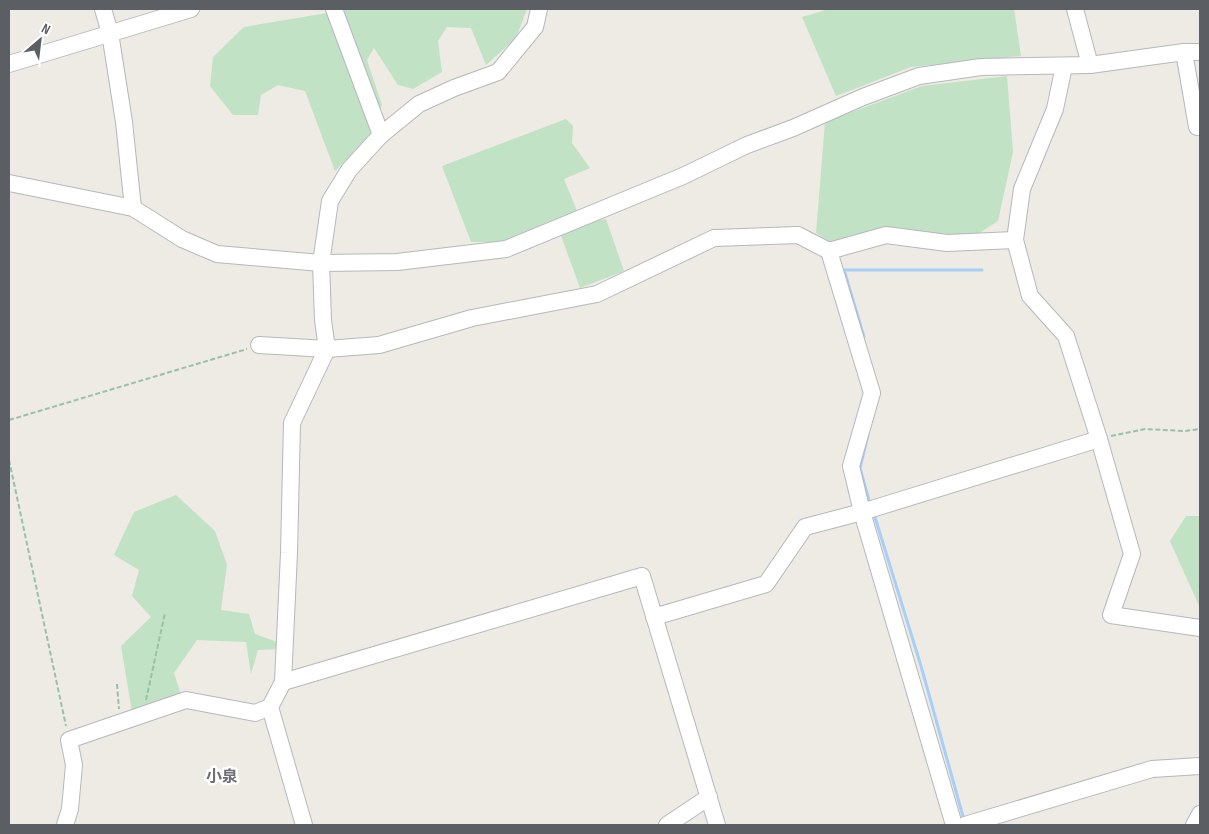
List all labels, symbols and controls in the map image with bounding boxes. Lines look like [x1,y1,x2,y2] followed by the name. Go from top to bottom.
[15,15,65,65] north arrow
[39,20,53,38] text: N
[206,768,238,787] district label: 小泉

